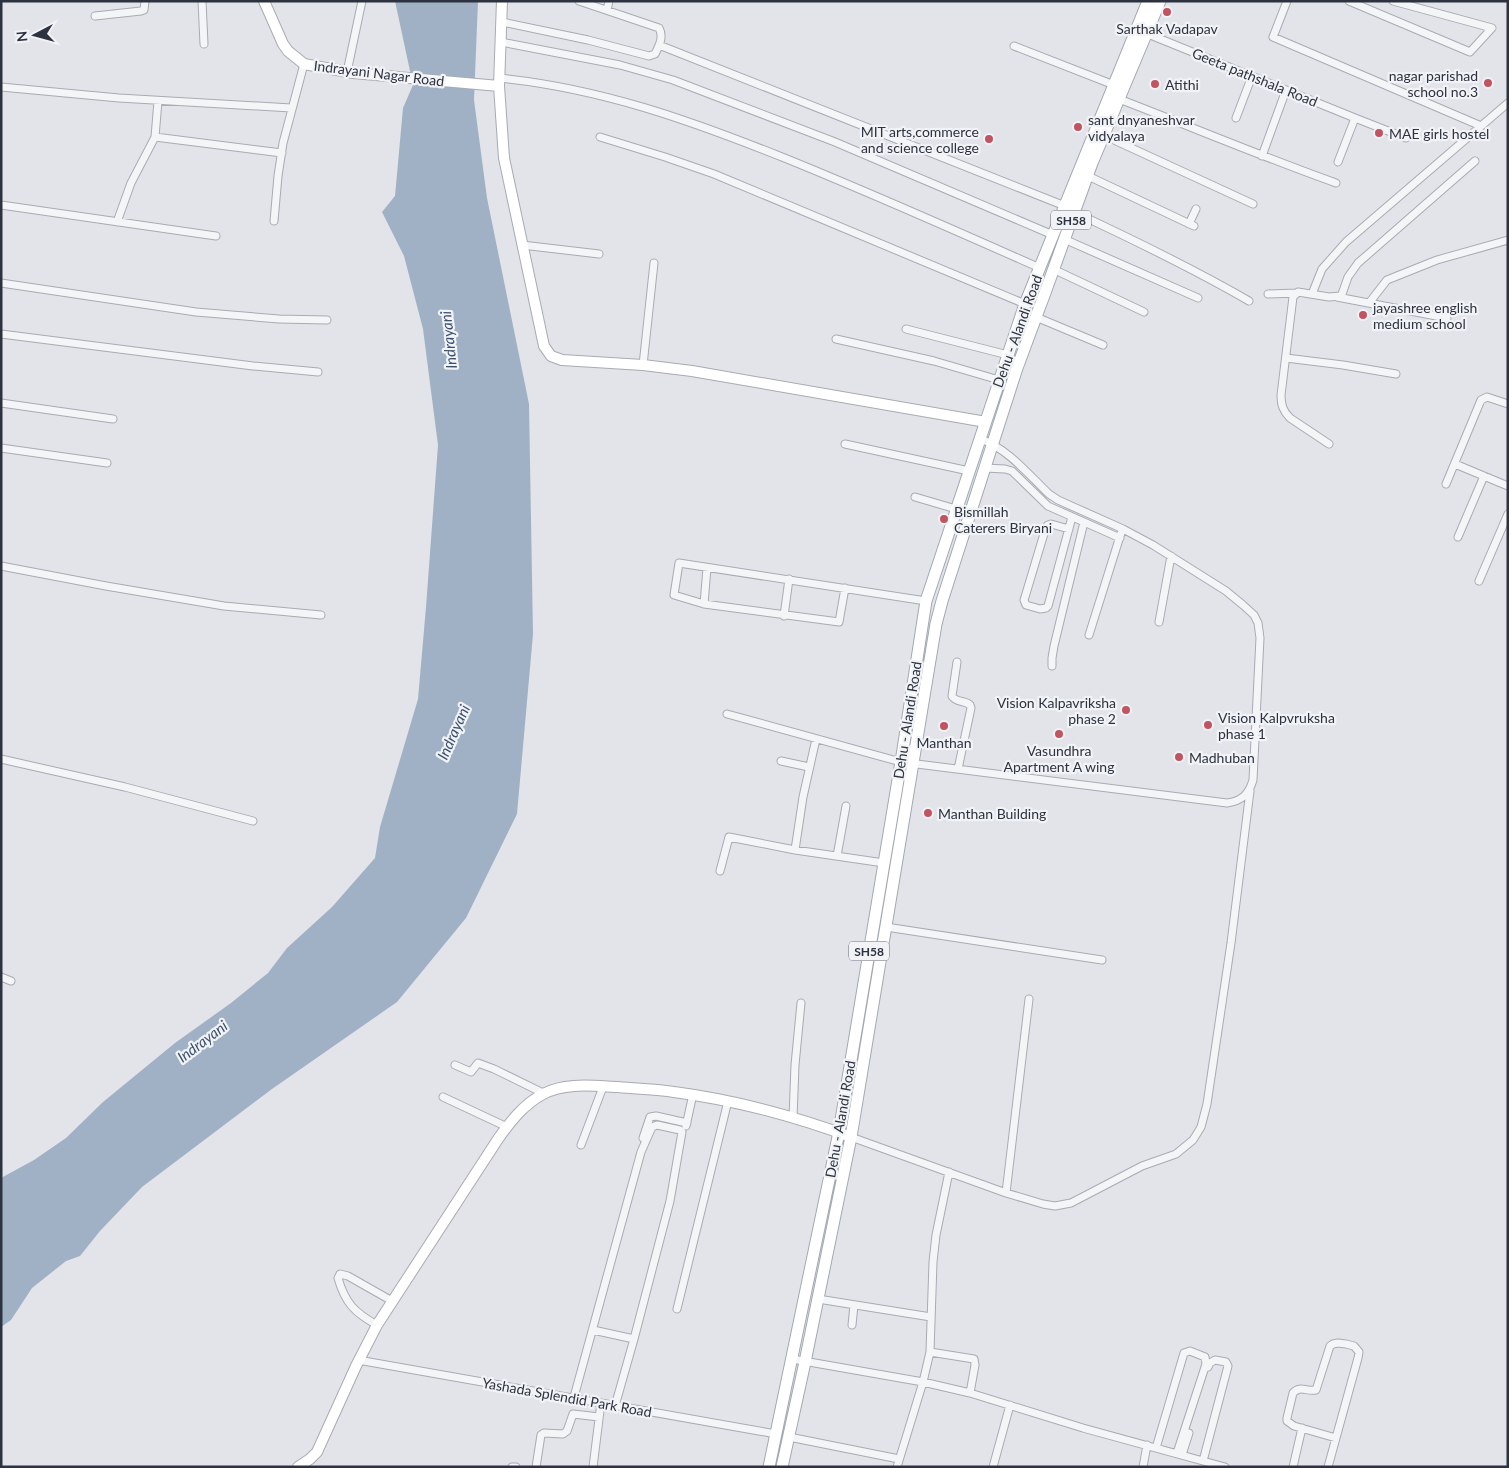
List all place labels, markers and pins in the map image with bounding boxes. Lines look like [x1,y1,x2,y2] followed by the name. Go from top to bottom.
[1161,6,1173,18] marker: Sarthak Vadapav
[1116,20,1219,37] place label: Sarthak Vadapav
[1389,67,1478,100] place label: nagar parishad school no.3
[1165,76,1199,93] place label: Atithi
[1482,77,1494,89] marker: nagar parishad school no.3
[1149,78,1161,90] marker: Atithi
[1088,111,1195,144] place label: sant dnyaneshvar vidyalaya
[1072,121,1084,133] marker: sant dnyaneshvar vidyalaya
[861,123,979,156] place label: MIT arts,commerce and science college
[1389,125,1489,142] place label: MAE girls hostel
[1373,127,1385,139] marker: MAE girls hostel
[983,133,995,145] marker: MIT arts,commerce and science college
[1372,299,1477,332] place label: jayashree english medium school
[1357,309,1369,321] marker: jayashree english medium school
[954,503,1052,536] place label: Bismillah Caterers Biryani
[938,513,950,525] marker: Bismillah Caterers Biryani
[997,694,1116,727] place label: Vision Kalpavriksha phase 2
[1120,704,1132,716] marker: Vision Kalpavriksha phase 2
[1218,709,1335,742] place label: Vision Kalpvruksha phase 1
[1202,719,1214,731] marker: Vision Kalpvruksha phase 1
[938,720,950,732] marker: Manthan
[1053,728,1065,740] marker: Vasundhra Apartment A wing
[916,734,972,751] place label: Manthan
[1004,742,1114,775] place label: Vasundhra Apartment A wing
[1189,749,1255,766] place label: Madhuban
[1173,751,1185,763] marker: Madhuban
[938,805,1046,822] place label: Manthan Building
[922,807,934,819] marker: Manthan Building

